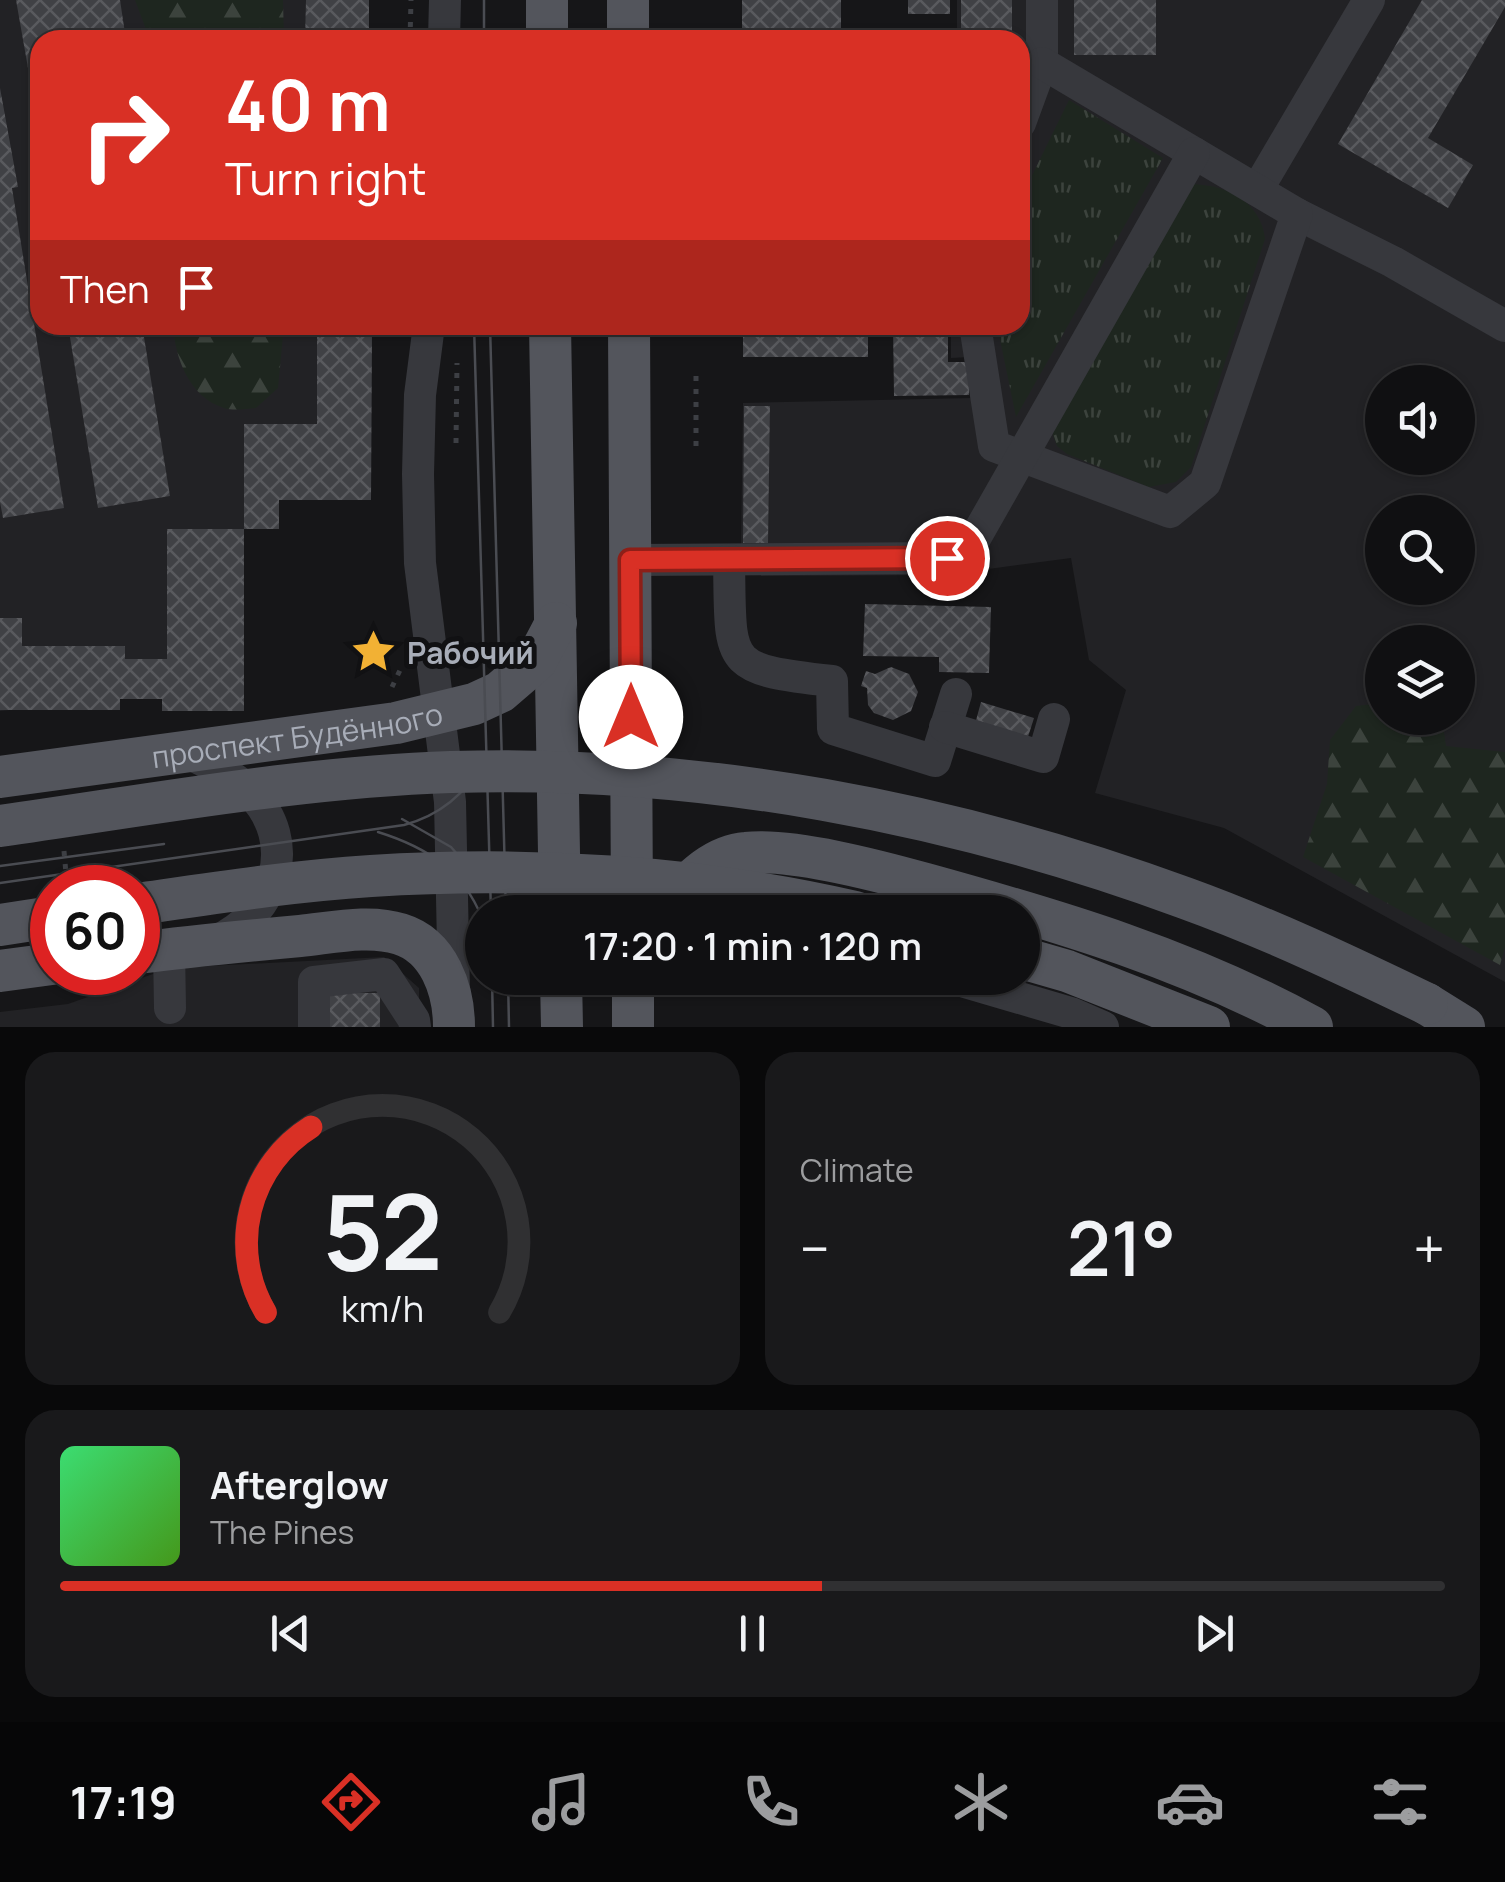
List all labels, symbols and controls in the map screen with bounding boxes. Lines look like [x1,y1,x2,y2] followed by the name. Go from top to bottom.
[225,56,391,152] text: 40 m
[60,70,190,200] icon: right
[225,147,426,209] text: Turn right
[169,260,224,315] icon: arrive
[60,262,149,314] text: Then
[1365,365,1475,735] map controls
[1365,365,1475,475] button: sound
[1365,495,1475,605] button: search
[905,516,990,601] pin
[920,531,975,586] icon: arrive
[1365,625,1475,735] button: layers
[350,628,398,676] place icon: Рабочий
[407,632,534,673] place label: Рабочий
[579,665,683,769] position arrow
[149,692,447,777] street label: проспект Будённого
[30,865,160,995] speed limit sign: 60
[583,919,922,971] text: 17:20 · 1 min · 120 m
[800,1148,914,1192] text: Climate
[322,1159,443,1301] text: 52
[1067,1196,1176,1299] text: 21°
[800,1210,830,1286] text: −
[1413,1210,1445,1286] text: +
[341,1284,424,1333] text: km/h
[210,1458,389,1510] text: Afterglow
[210,1510,354,1554] text: The Pines
[263,1606,318,1661] icon: previous
[725,1606,780,1661] icon: pause
[1187,1606,1242,1661] icon: next
[316,1767,386,1837] icon: directions
[526,1767,596,1837] icon: music
[736,1767,806,1837] icon: phone
[946,1767,1016,1837] icon: climate
[1155,1767,1225,1837] icon: car
[1365,1767,1435,1837] icon: filters
[70,1771,177,1833] text: 17:19

